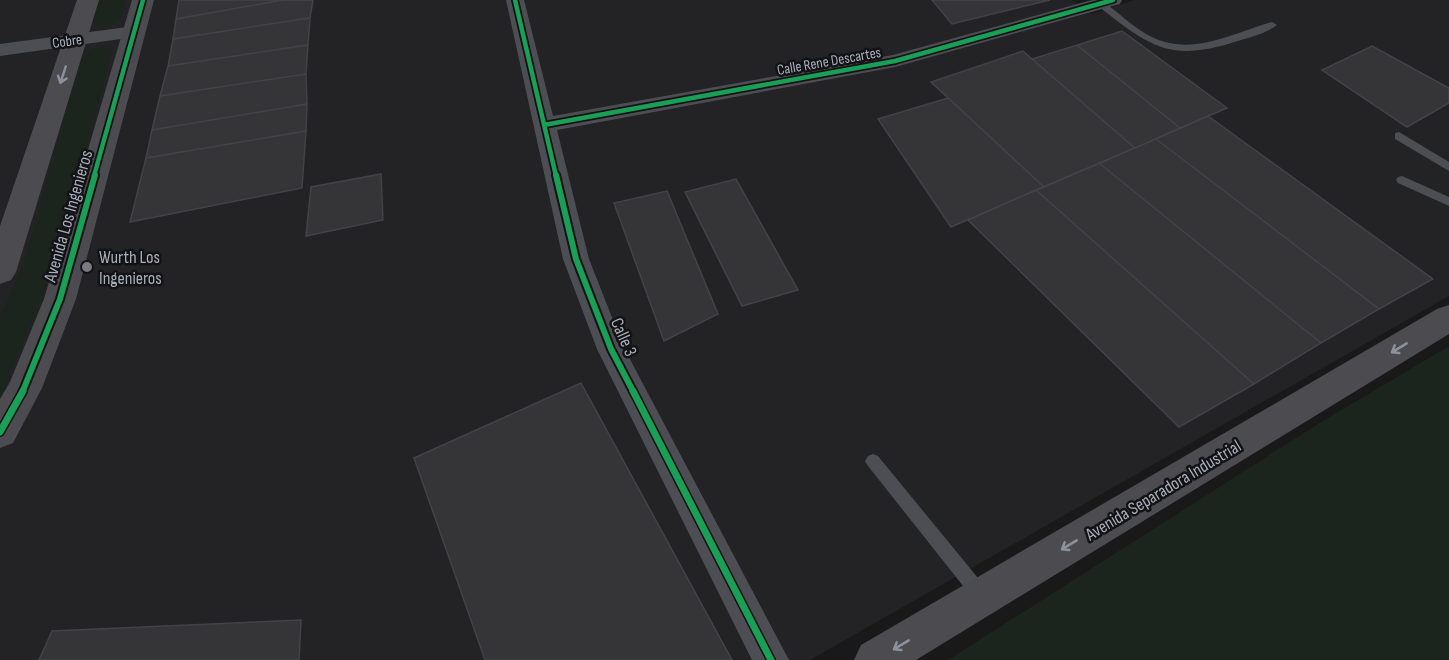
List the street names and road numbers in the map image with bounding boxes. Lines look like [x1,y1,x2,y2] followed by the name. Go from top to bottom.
[51,30,83,53] street label: Cobre
[776,43,883,80] street label: Calle Rene Descartes
[39,148,97,285] street label: Avenida Los Ingenieros
[606,315,641,360] street label: Calle 3
[1081,436,1245,546] street label: Avenida Separadora Industrial

